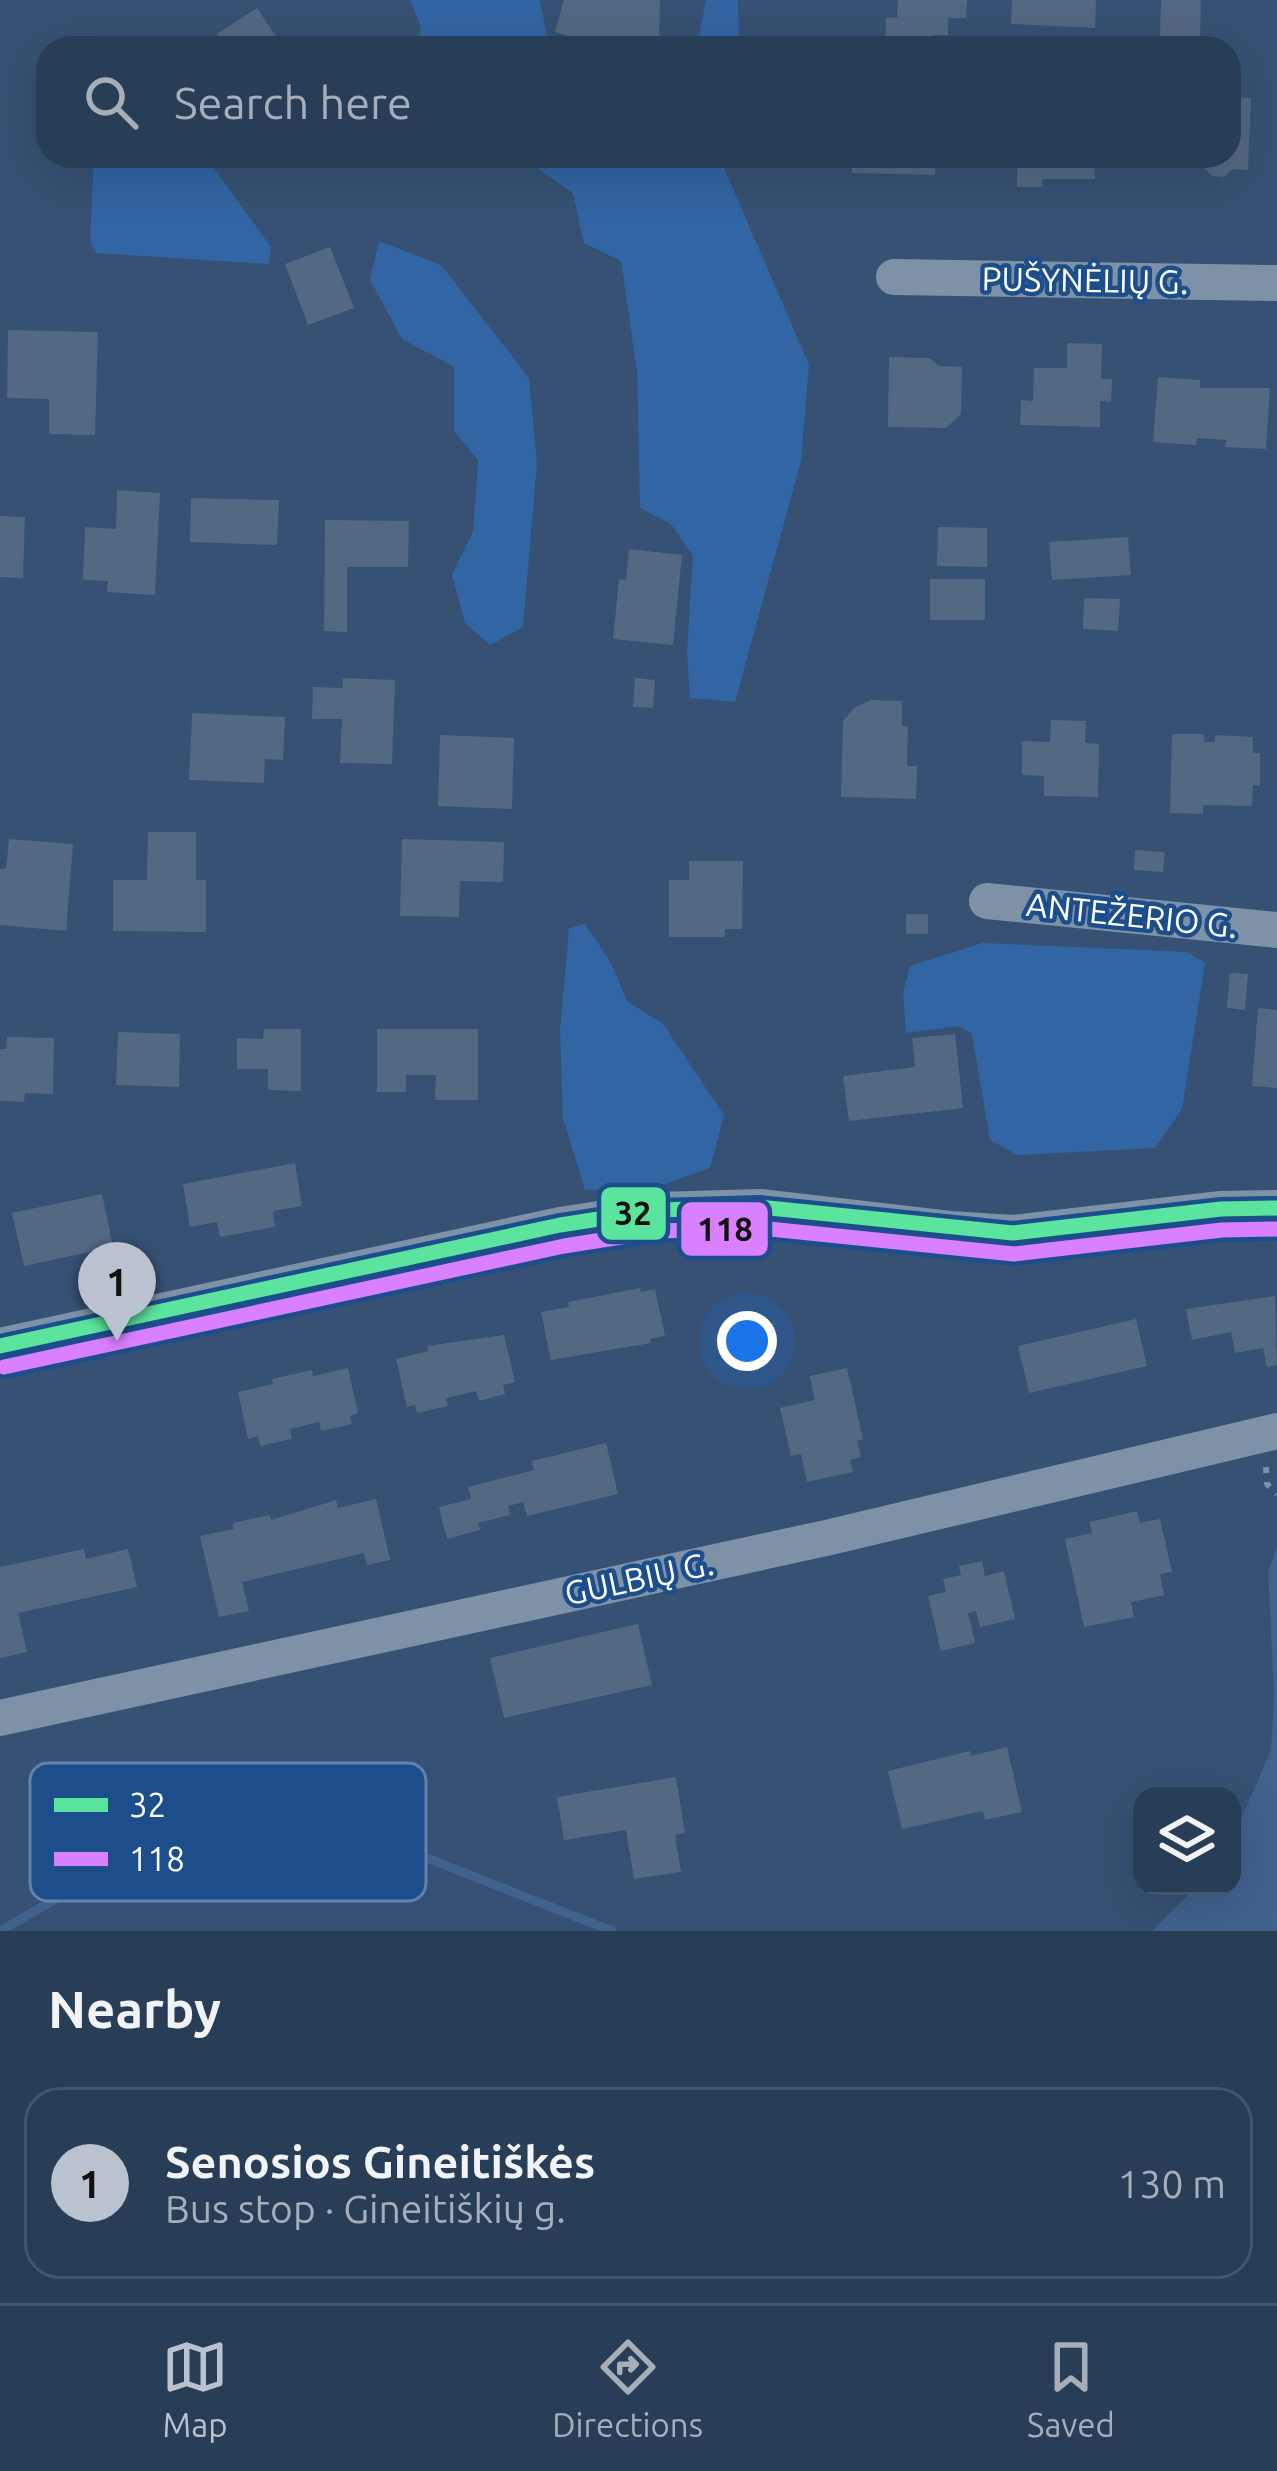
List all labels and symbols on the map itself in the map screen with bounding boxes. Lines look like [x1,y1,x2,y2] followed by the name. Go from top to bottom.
[981,258,1189,300] street label: PUŠYNĖLIŲ G.
[1025,884,1239,944] street label: ANTEŽERIO G.
[599,1185,668,1242] line badge: 32
[614,1194,652,1231] text: 32
[679,1200,770,1258] line badge: 118
[697,1210,753,1247] text: 118
[78,1242,156,1341] pin: 1
[717,1311,777,1371] your location
[561,1544,717,1611] street label: GULBIŲ G.
[30,1763,426,1901] legend
[129,1786,166,1823] text: 32
[129,1840,185,1877] text: 118

